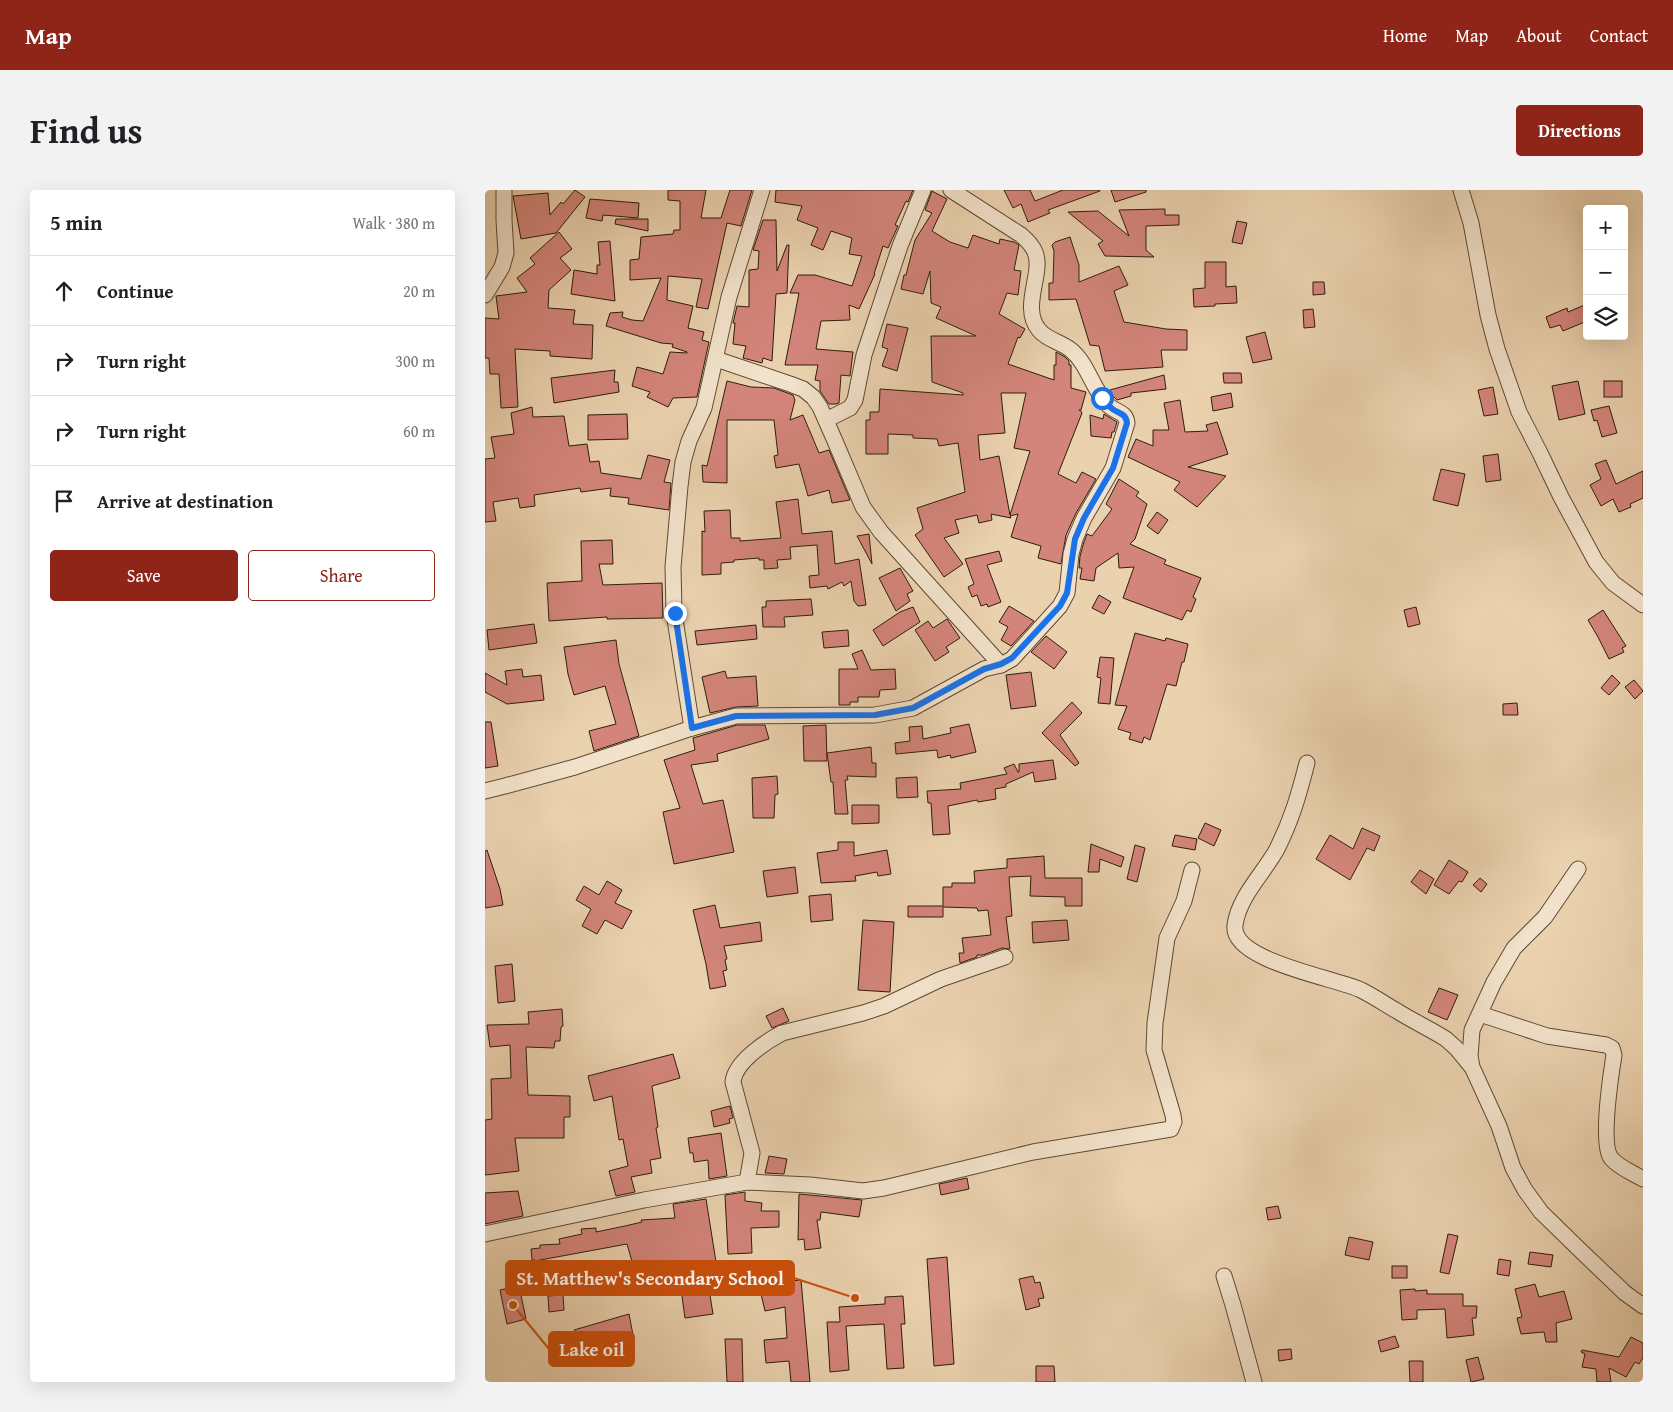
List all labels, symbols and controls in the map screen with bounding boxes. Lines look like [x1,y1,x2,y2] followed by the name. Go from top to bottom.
[25,18,72,53] text: Map
[1383,22,1427,49] text: Home
[1455,22,1488,49] text: Map
[1516,22,1562,49] text: About
[1590,22,1648,49] text: Contact
[30,105,143,156] text: Find us
[1516,105,1643,156] button: Directions
[1583,205,1628,340] map controls
[1583,205,1628,250] button: +
[50,207,102,238] text: 5 min
[352,211,435,235] text: Walk · 380 m
[1583,250,1628,295] button: −
[50,277,78,305] icon: ahead
[97,277,174,305] text: Continue
[403,279,435,303] text: 20 m
[1583,295,1628,340] button: layers
[50,347,78,375] icon: right
[97,347,186,375] text: Turn right
[395,349,435,373] text: 300 m
[1091,387,1114,410] route start
[50,417,78,445] icon: right
[97,417,186,445] text: Turn right
[403,419,435,443] text: 60 m
[50,487,78,515] icon: arrive
[97,487,273,515] text: Arrive at destination
[50,550,238,601] button: Save
[248,550,435,601] button: Share
[664,602,687,625] route end
[506,1261,794,1295] callout: St. Matthew's Secondary School
[516,1264,784,1292] text: St. Matthew's Secondary School
[549,1332,634,1366] callout: Lake oil
[559,1335,625,1363] text: Lake oil

